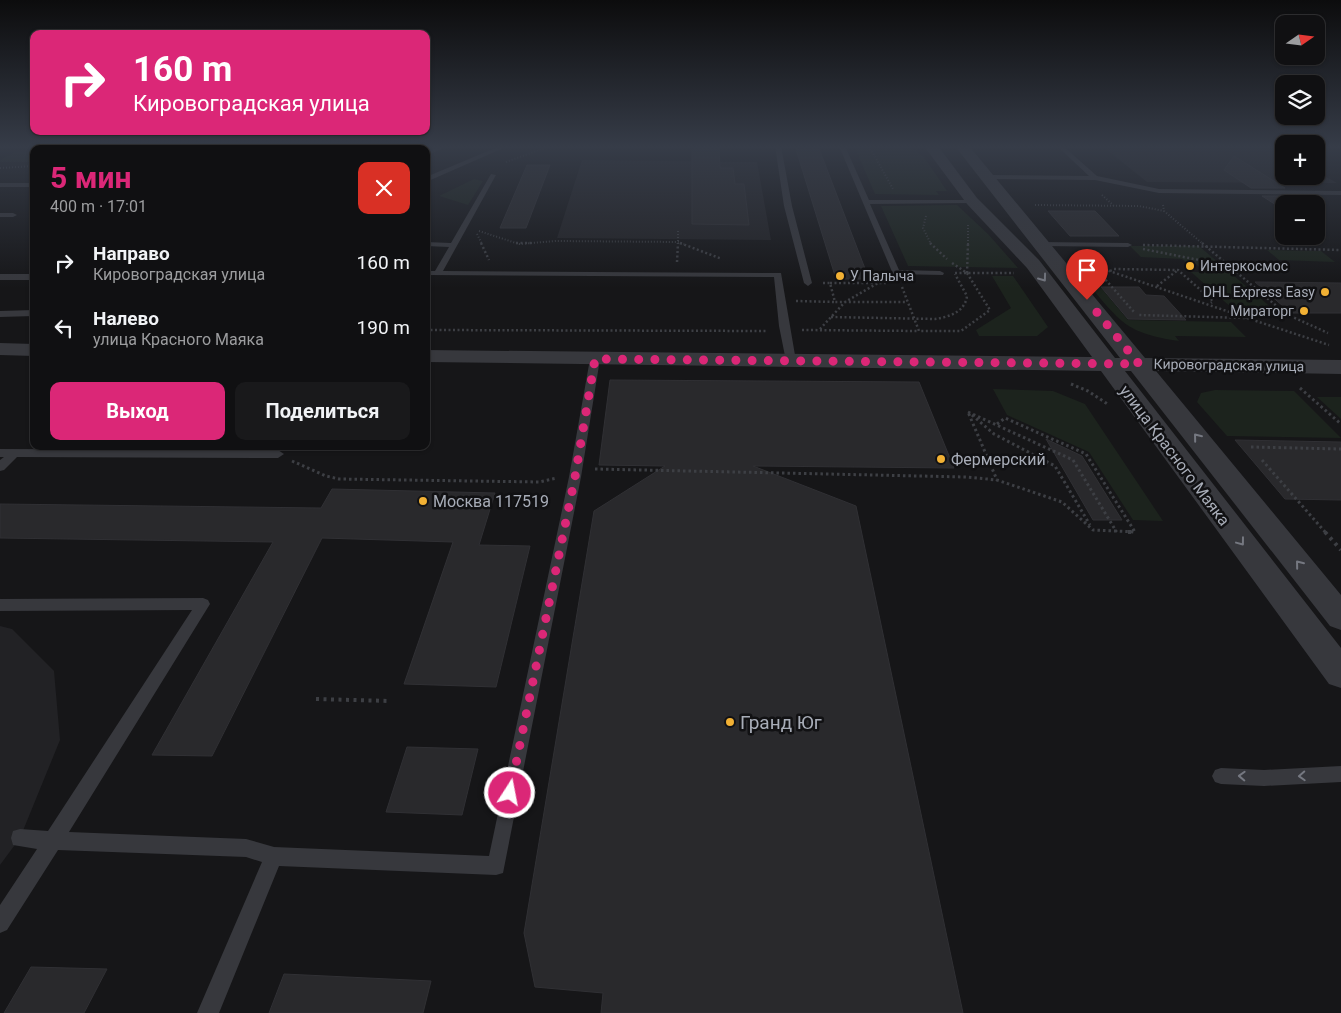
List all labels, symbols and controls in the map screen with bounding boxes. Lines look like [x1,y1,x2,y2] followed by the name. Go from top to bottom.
[1275,15,1325,65] north arrow
[1275,15,1325,245] map controls
[133,49,232,90] text: 160 m
[50,50,115,115] icon: right
[1275,75,1325,125] button: layers
[133,91,370,116] text: Кировоградская улица
[1275,135,1325,185] button: +
[50,160,131,195] text: 5 мин
[358,162,410,214] button: close
[1275,195,1325,245] button: −
[50,197,147,216] text: 400 m · 17:01
[93,242,170,265] text: Направо
[50,249,78,277] icon: right
[1066,249,1108,300] pin
[357,251,410,274] text: 160 m
[1073,256,1101,284] icon: arrive
[1200,258,1288,274] place label: Интеркосмос
[1184,260,1196,272] marker: Интеркосмос
[93,265,265,284] text: Кировоградская улица
[850,268,914,284] place label: У Палыча
[834,270,846,282] marker: У Палыча
[1037,272,1046,282] one-way arrow
[1203,284,1315,300] place label: DHL Express Easy
[1319,286,1331,298] marker: DHL Express Easy
[1230,303,1294,319] place label: Мираторг
[1298,305,1310,317] marker: Мираторг
[93,307,159,330] text: Налево
[50,314,78,342] icon: left
[357,316,410,339] text: 190 m
[93,330,264,349] text: улица Красного Маяка
[1154,356,1304,374] street label: Кировоградская улица
[1116,381,1234,529] street label: улица Красного Маяка
[50,382,225,440] button: Выход
[235,382,410,440] button: Поделиться
[1195,434,1203,443] one-way arrow
[951,450,1046,469] place label: Фермерский
[935,453,947,465] marker: Фермерский
[433,492,549,511] place label: Москва 117519
[417,495,429,507] marker: Москва 117519
[1236,536,1244,545] one-way arrow
[1296,561,1304,570] one-way arrow
[740,711,822,734] place label: Гранд Юг
[724,716,736,728] marker: Гранд Юг
[483,766,535,818] position arrow
[1298,770,1306,781] one-way arrow
[1238,771,1246,782] one-way arrow

